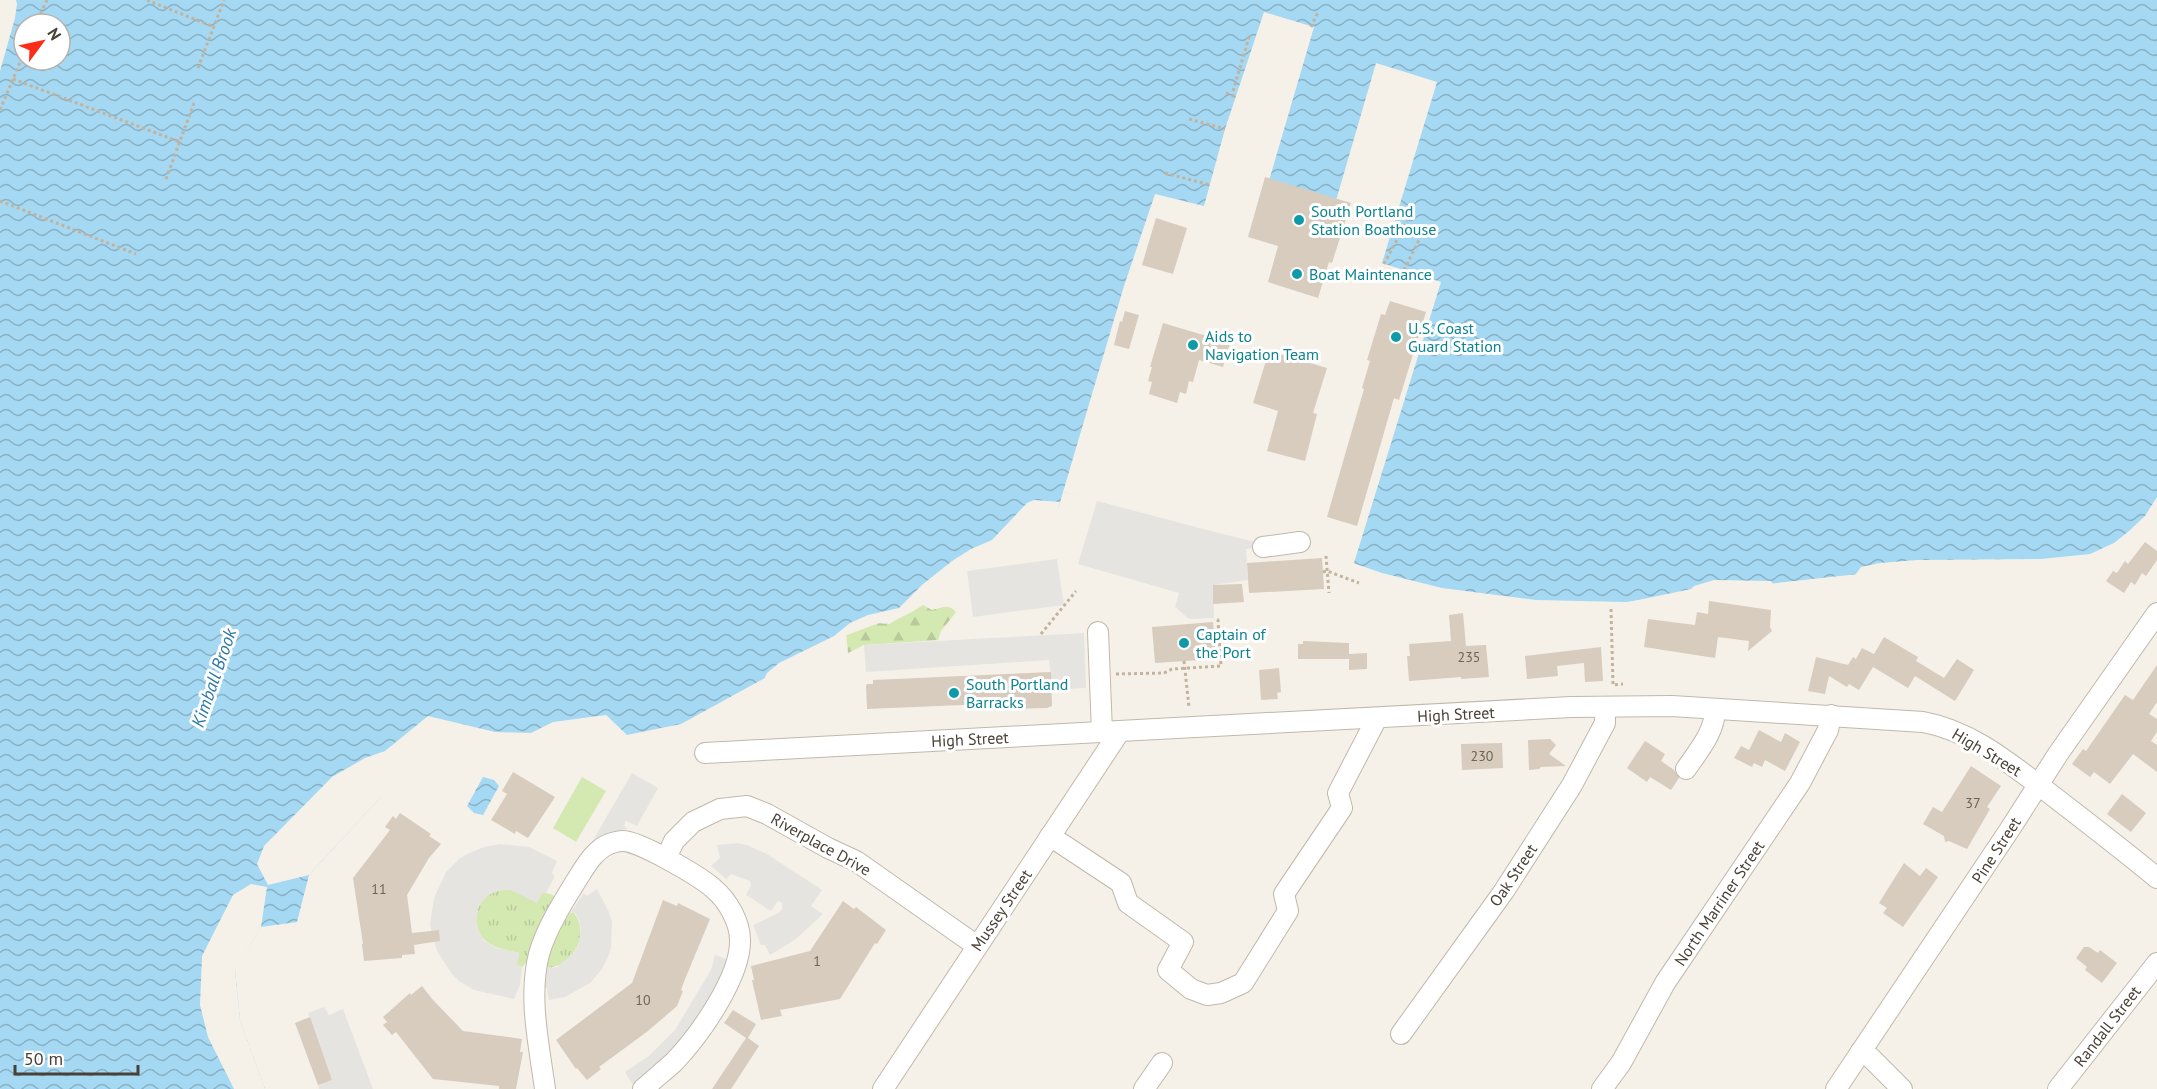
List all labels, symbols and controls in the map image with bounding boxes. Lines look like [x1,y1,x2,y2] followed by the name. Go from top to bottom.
[12,12,72,72] north arrow
[43,24,66,44] text: N
[1311,201,1436,239] place label: South Portland Station Boathouse
[1292,213,1306,227] marker: South Portland Station Boathouse
[1309,264,1432,284] place label: Boat Maintenance
[1290,267,1304,281] marker: Boat Maintenance
[1408,318,1502,356] place label: U.S. Coast Guard Station
[1205,326,1319,364] place label: Aids to Navigation Team
[1389,330,1403,344] marker: U.S. Coast Guard Station
[1186,338,1200,352] marker: Aids to Navigation Team
[1196,624,1267,662] place label: Captain of the Port
[186,625,241,730] water label: Kimball Brook
[1177,636,1191,650] marker: Captain of the Port
[1458,648,1480,666] house number: 235
[966,674,1068,712] place label: South Portland Barracks
[947,686,961,700] marker: South Portland Barracks
[1417,702,1496,726] street label: High Street
[1949,723,2026,781] street label: High Street
[931,727,1010,751] street label: High Street
[1471,747,1494,765] house number: 230
[1965,794,1981,812] house number: 37
[767,808,875,880] street label: Riverplace Drive
[1967,813,2025,887] street label: Pine Street
[1670,836,1769,970] street label: North Marriner Street
[1485,839,1542,910] street label: Oak Street
[966,865,1036,955] street label: Mussey Street
[371,880,387,898] house number: 11
[813,952,821,970] house number: 1
[2069,981,2145,1070] street label: Randall Street
[635,991,651,1009] house number: 10
[15,1038,138,1076] scale bar
[24,1047,63,1070] text: 50 m

